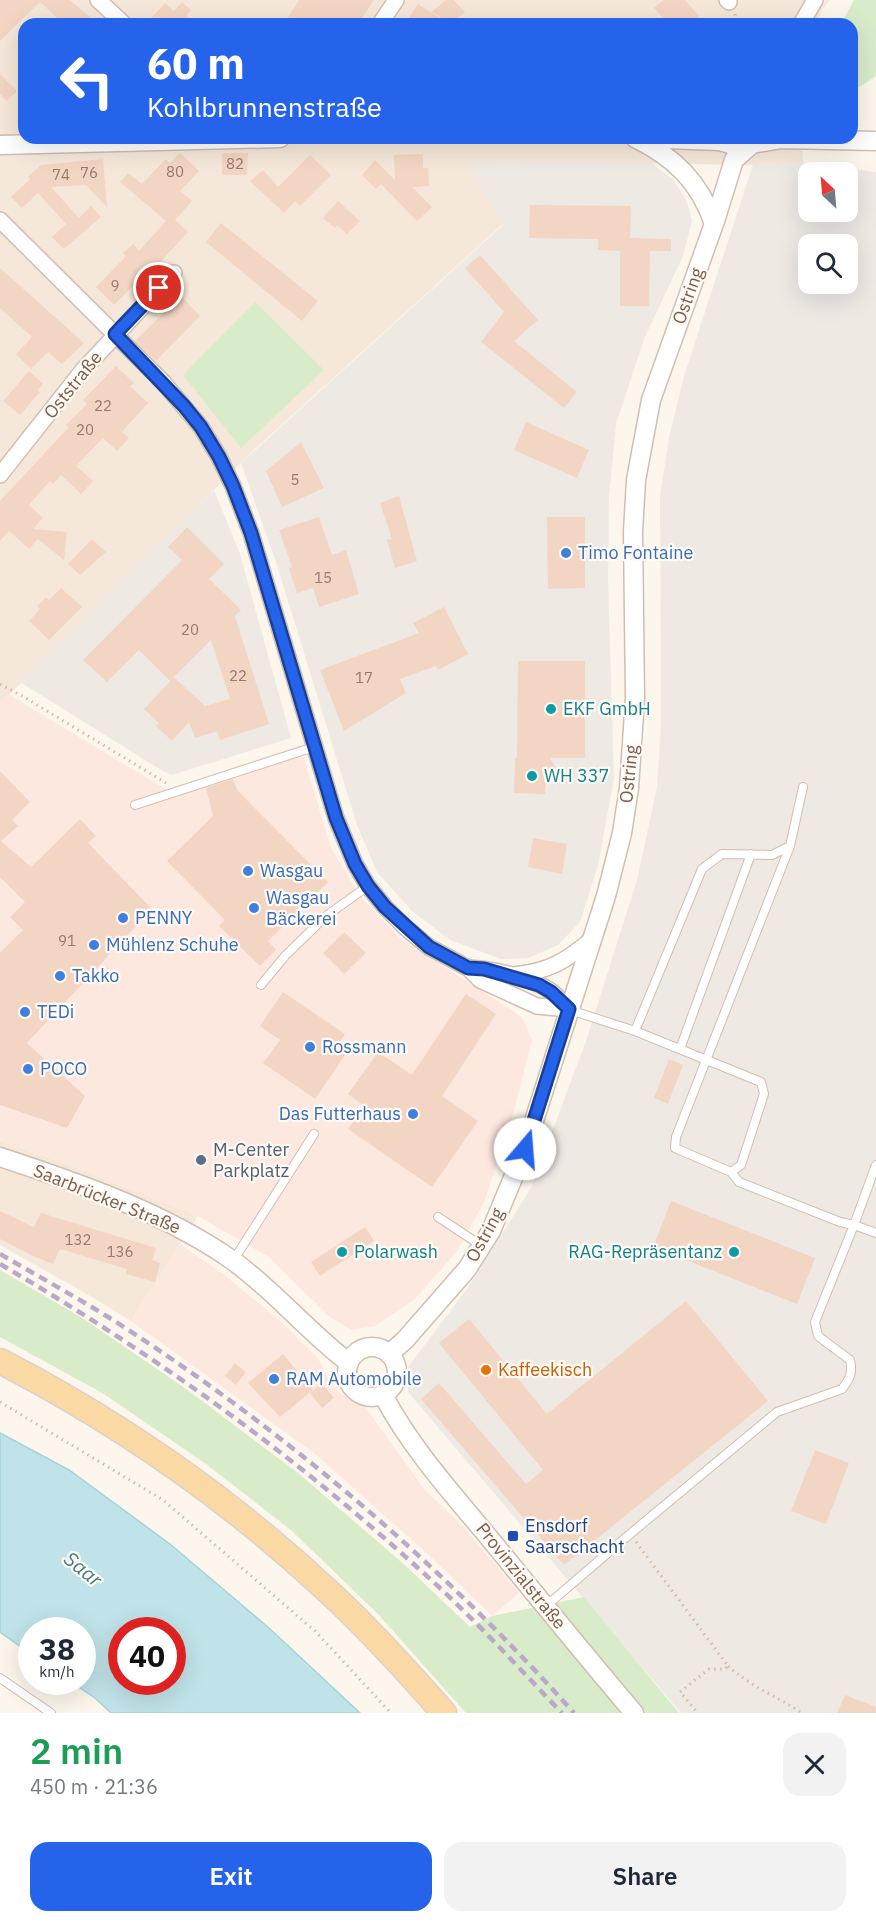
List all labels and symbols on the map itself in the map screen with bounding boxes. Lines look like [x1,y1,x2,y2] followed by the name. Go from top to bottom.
[226,154,244,173] house number: 82
[166,162,184,181] house number: 80
[798,162,858,222] north arrow
[80,163,98,182] house number: 76
[52,165,70,184] house number: 74
[133,262,184,313] pin
[667,264,709,327] street label: Ostring
[110,276,120,295] house number: 9
[38,346,107,423] street label: Oststraße
[94,396,112,415] house number: 22
[76,420,94,439] house number: 20
[290,470,300,489] house number: 5
[578,541,693,564] place label: Timo Fontaine
[559,546,573,560] marker: Timo Fontaine
[314,568,332,587] house number: 15
[181,620,199,639] house number: 20
[229,666,247,685] house number: 22
[355,668,373,687] house number: 17
[563,697,651,720] place label: EKF GmbH
[544,702,558,716] marker: EKF GmbH
[614,743,643,804] street label: Ostring
[544,764,609,787] place label: WH 337
[525,769,539,783] marker: WH 337
[260,859,323,882] place label: Wasgau
[241,864,255,878] marker: Wasgau
[266,886,336,930] place label: Wasgau Bäckerei
[247,901,261,915] marker: Wasgau Bäckerei
[135,906,193,929] place label: PENNY
[116,911,130,925] marker: PENNY
[58,931,76,950] house number: 91
[106,933,239,956] place label: Mühlenz Schuhe
[87,938,101,952] marker: Mühlenz Schuhe
[72,964,119,987] place label: Takko
[53,969,67,983] marker: Takko
[37,1000,74,1023] place label: TEDi
[18,1005,32,1019] marker: TEDi
[322,1035,407,1058] place label: Rossmann
[303,1040,317,1054] marker: Rossmann
[40,1057,87,1080] place label: POCO
[21,1062,35,1076] marker: POCO
[279,1102,401,1125] place label: Das Futterhaus
[406,1107,420,1121] marker: Das Futterhaus
[493,1117,557,1181] position arrow
[213,1138,289,1182] place label: M-Center Parkplatz
[194,1153,208,1167] marker: M-Center Parkplatz
[30,1158,184,1239] street label: Saarbrücker Straße
[460,1203,509,1266] street label: Ostring
[64,1230,92,1249] house number: 132
[354,1240,438,1263] place label: Polarwash
[568,1240,722,1263] place label: RAG-Repräsentanz
[106,1242,134,1261] house number: 136
[335,1245,349,1259] marker: Polarwash
[727,1245,741,1259] marker: RAG-Repräsentanz
[498,1358,592,1381] place label: Kaffeekisch
[479,1363,493,1377] marker: Kaffeekisch
[286,1367,422,1390] place label: RAM Automobile
[267,1372,281,1386] marker: RAM Automobile
[525,1514,625,1558] place label: Ensdorf Saarschacht
[471,1518,571,1634] street label: Provinzialstraße
[506,1529,520,1543] marker: Ensdorf Saarschacht
[58,1545,109,1593] water label: Saar
[108,1617,186,1695] speed limit sign: 40

